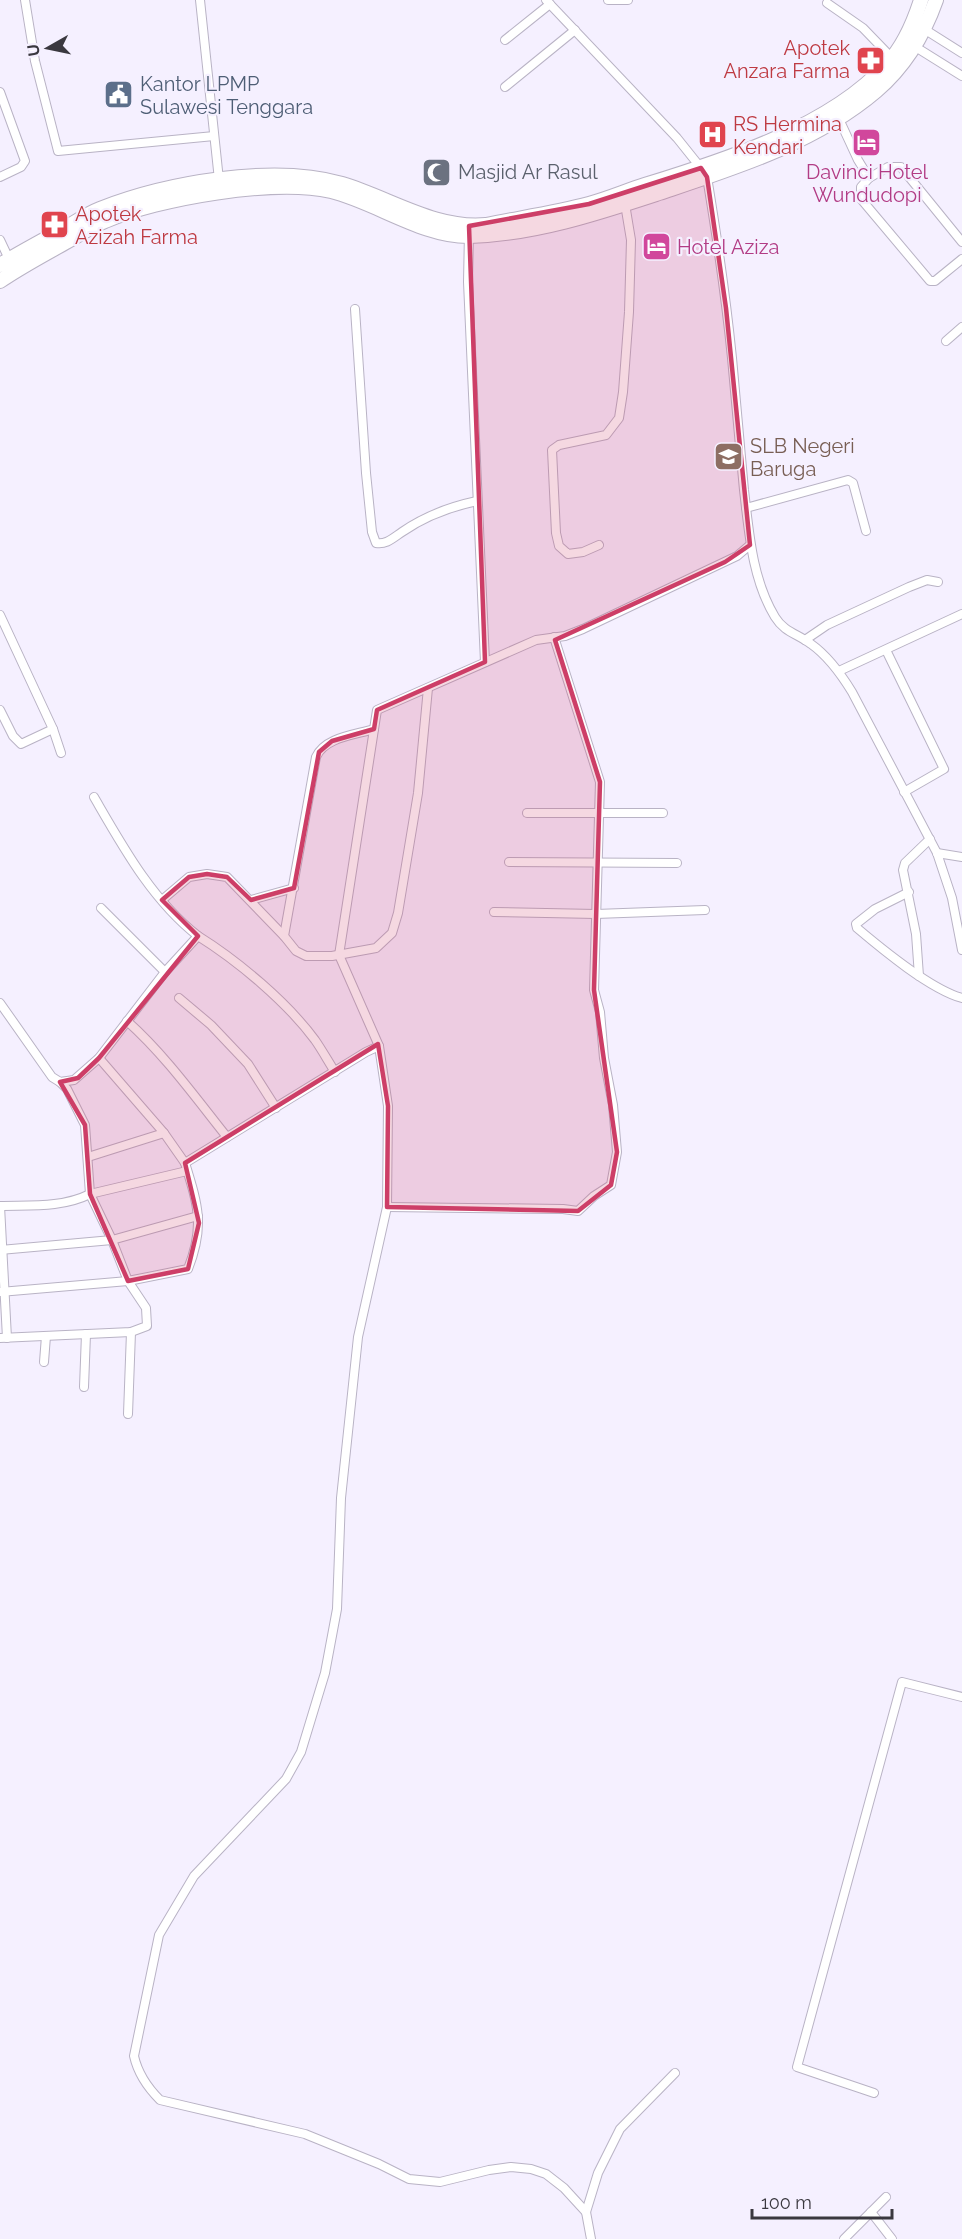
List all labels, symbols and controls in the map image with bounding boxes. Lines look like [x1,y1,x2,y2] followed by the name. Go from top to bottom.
[18,18,78,78] north arrow
[723,36,850,83] place label: Apotek Anzara Farma
[23,43,44,58] text: U
[855,44,887,76] pharmacy icon: Apotek Anzara Farma
[140,72,313,119] place label: Kantor LPMP Sulawesi Tenggara
[103,79,135,111] public building icon: Kantor LPMP Sulawesi Tenggara
[733,112,842,159] place label: RS Hermina Kendari
[696,119,728,151] hospital icon: RS Hermina Kendari
[851,126,883,158] hotel icon: Davinci Hotel Wundudopi
[421,156,453,188] mosque icon: Masjid Ar Rasul
[458,160,598,184] place label: Masjid Ar Rasul
[806,160,929,207] place label: Davinci Hotel Wundudopi
[75,202,198,249] place label: Apotek Azizah Farma
[38,209,70,241] pharmacy icon: Apotek Azizah Farma
[640,231,672,263] hotel icon: Hotel Aziza
[677,235,779,259] place label: Hotel Aziza
[750,434,855,481] place label: SLB Negeri Baruga
[713,441,745,473] school or university icon: SLB Negeri Baruga
[752,2182,892,2220] scale bar
[761,2192,812,2213] text: 100 m

